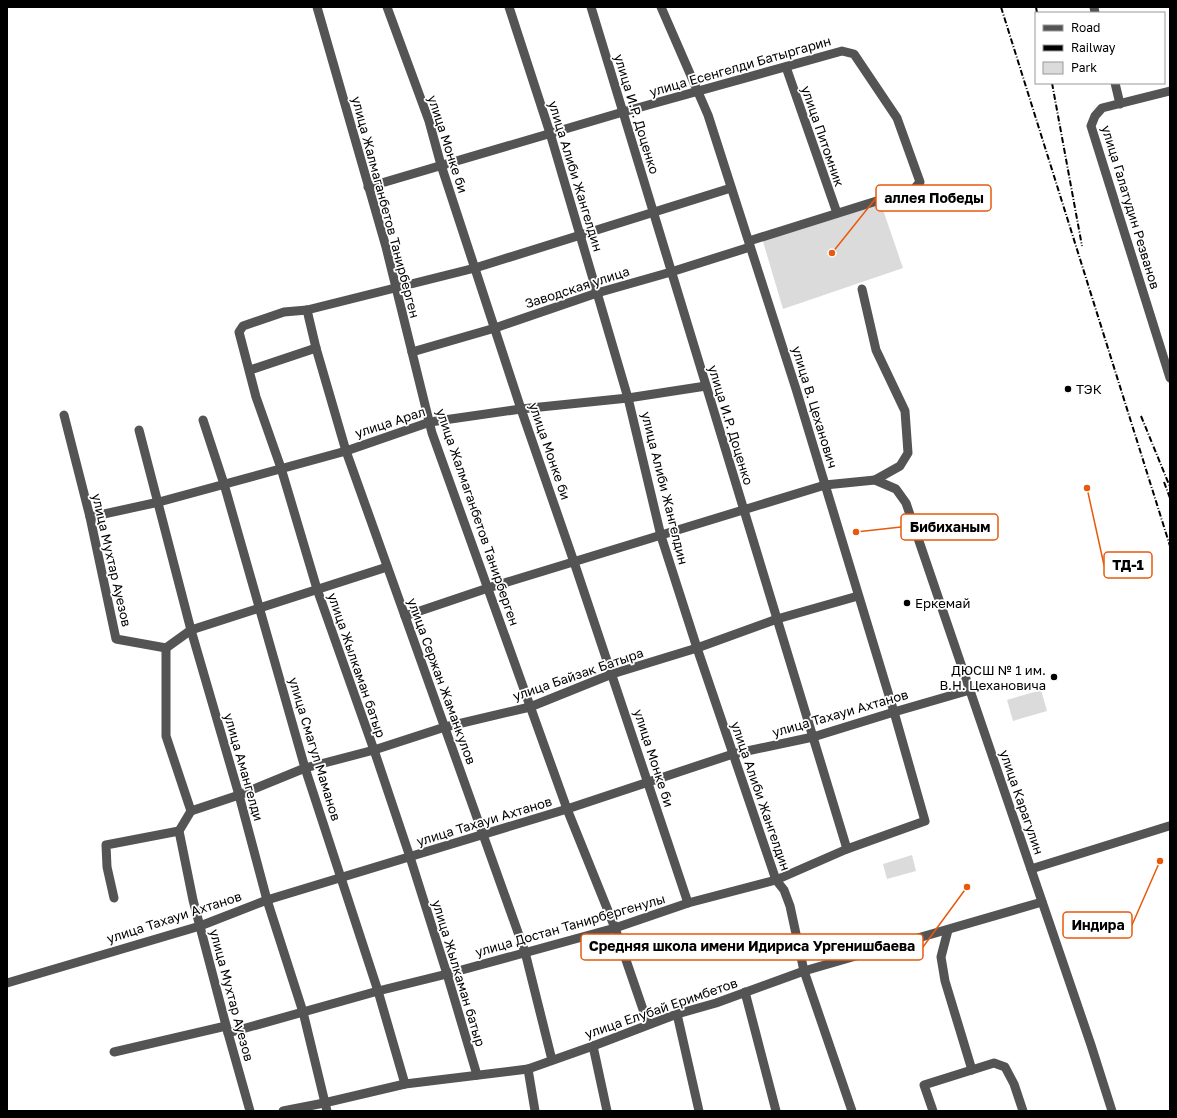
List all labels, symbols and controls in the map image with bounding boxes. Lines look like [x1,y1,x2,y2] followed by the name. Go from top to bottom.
[1035,12,1165,84] legend
[1071,20,1100,35] text: Road
[647,32,833,100] street label: улица Есенгелди Батыргарин
[1071,40,1116,55] text: Railway
[611,52,663,176] street label: улица И.Р. Доценко
[1071,60,1097,75] text: Park
[798,83,848,189] street label: улица Питомник
[425,93,471,195] street label: улица Монке би
[349,94,423,320] street label: улица Жалмаганбетов Танирберген
[545,99,607,253] street label: улица Алиби Жангелдин
[1098,123,1164,291] street label: улица Галатудин Резванов
[876,185,991,211] callout: аллея Победы
[884,189,984,206] text: аллея Победы
[523,263,631,311] street label: Заводская улица
[789,344,841,470] street label: улица В. Цеханович
[705,363,757,487] street label: улица И.Р. Доценко
[1076,381,1102,397] place label: ТЭК
[1063,384,1073,394] marker: ТЭК
[526,400,574,502] street label: улица Монке би
[353,403,427,441] street label: улица Арал
[433,406,523,628] street label: улица Жалмаганбетов Танирберген
[638,410,692,566] street label: улица Алиби Жангелдин
[89,492,135,628] street label: улица Мухтар Ауезов
[901,514,998,540] callout: Бибиханым
[910,518,990,535] text: Бибиханым
[1104,552,1152,578] callout: ТД-1
[1112,556,1144,573] text: ТД-1
[325,590,389,740] street label: улица Жылкаман батыр
[915,595,970,611] place label: Еркемай
[404,596,480,766] street label: улица Сержан Жаманкулов
[902,598,912,608] marker: Еркемай
[511,644,645,704] street label: улица Байзак Батыра
[939,662,1046,693] place label: ДЮСШ № 1 им. В.Н. Цехановича
[1049,672,1059,682] marker: ДЮСШ № 1 им. В.Н. Цехановича
[286,675,344,823] street label: улица Смагул Маманов
[770,686,910,740] street label: улица Тахауи Ахтанов
[631,707,677,809] street label: улица Монке би
[221,711,267,823] street label: улица Амангелди
[728,719,794,873] street label: улица Алиби Жангелдин
[997,748,1047,856] street label: улица Карагулин
[414,793,554,849] street label: улица Тахауи Ахтанов
[105,888,243,946] street label: улица Тахауи Ахтанов
[473,890,667,960] street label: улица Достан Танирбергенулы
[429,898,489,1048] street label: улица Жылкаман батыр
[1063,912,1132,938] callout: Индира
[1071,916,1125,933] text: Индира
[207,927,257,1063] street label: улица Мухтар Ауезов
[581,934,923,960] callout: Средняя школа имени Идириса Ургенишбаева
[589,937,915,954] text: Средняя школа имени Идириса Ургенишбаева
[583,974,739,1042] street label: улица Елубай Еримбетов

